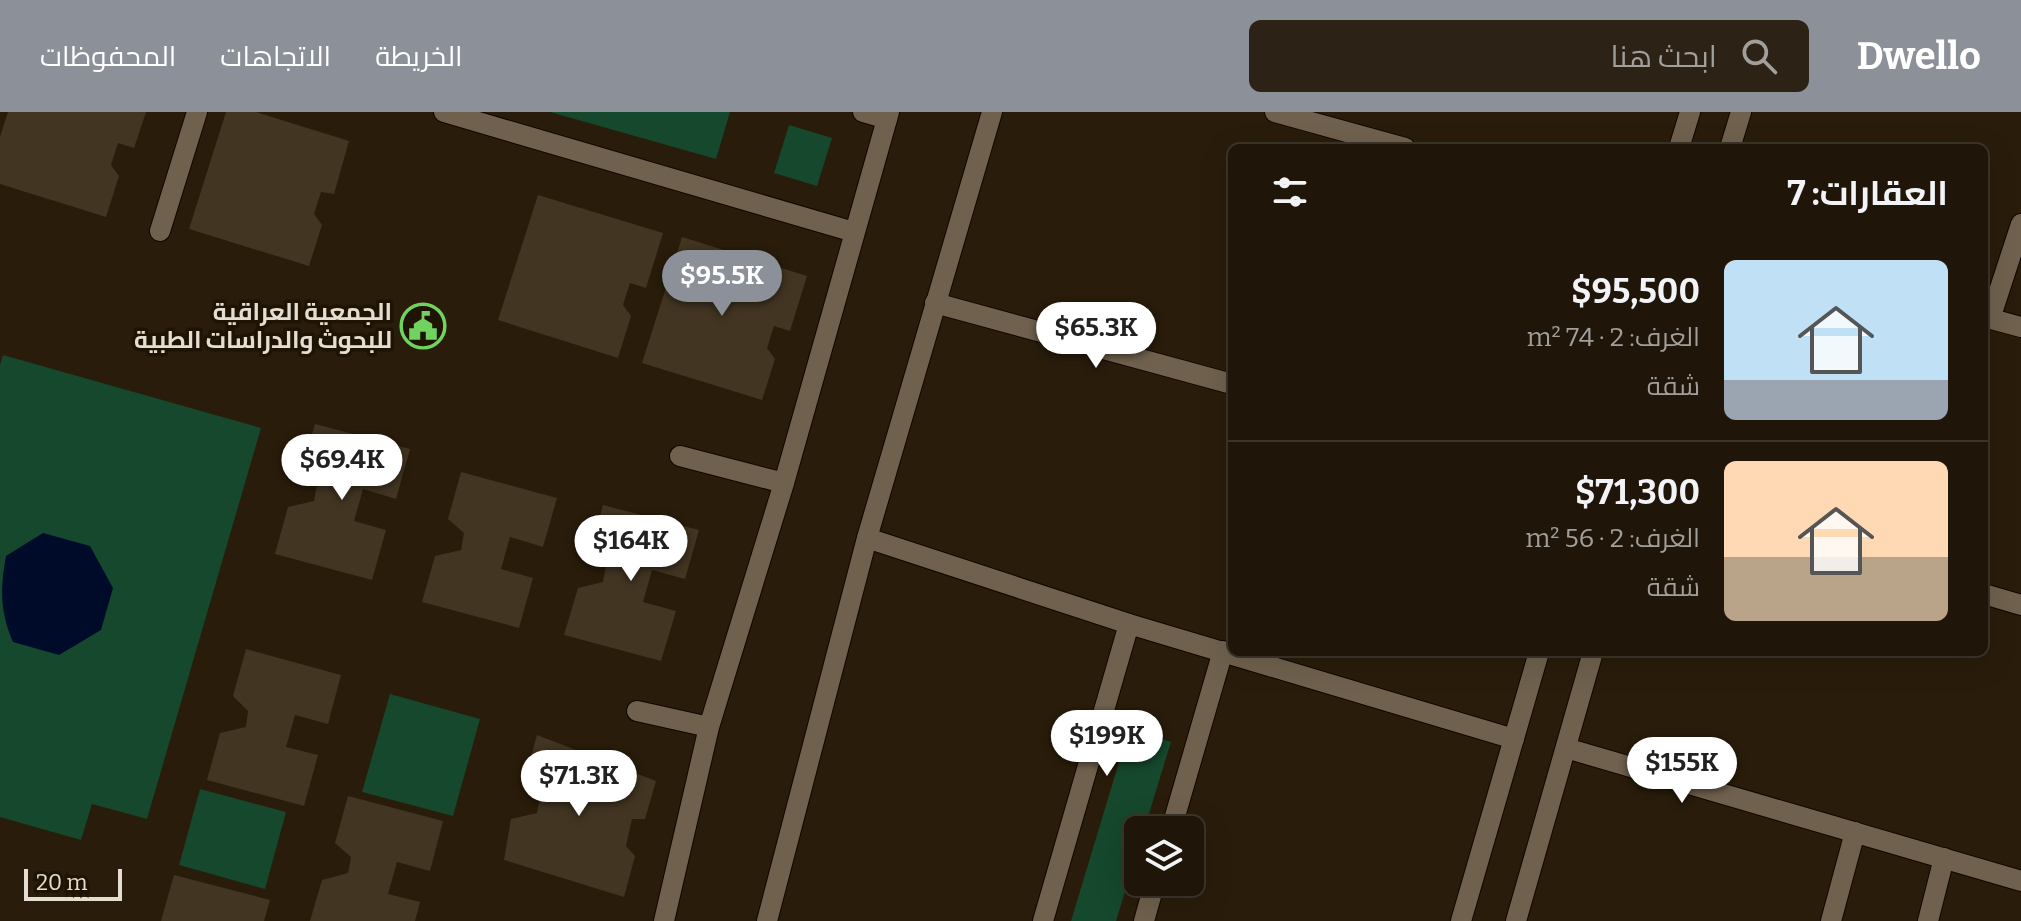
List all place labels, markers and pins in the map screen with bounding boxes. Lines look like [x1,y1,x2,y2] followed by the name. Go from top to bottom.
[657,250,787,318] pin: $95.5K
[134,298,392,354] place label: الجمعية العراقية للبحوث والدراسات الطبية
[399,302,447,350] public building icon: الجمعية العراقية للبحوث والدراسات الطبية
[1031,302,1161,370] pin: $65.3K
[277,434,407,502] pin: $69.4K
[575,515,687,583] pin: $164K
[1051,710,1163,778] pin: $199K
[1626,737,1738,805] pin: $155K
[514,750,644,818] pin: $71.3K

